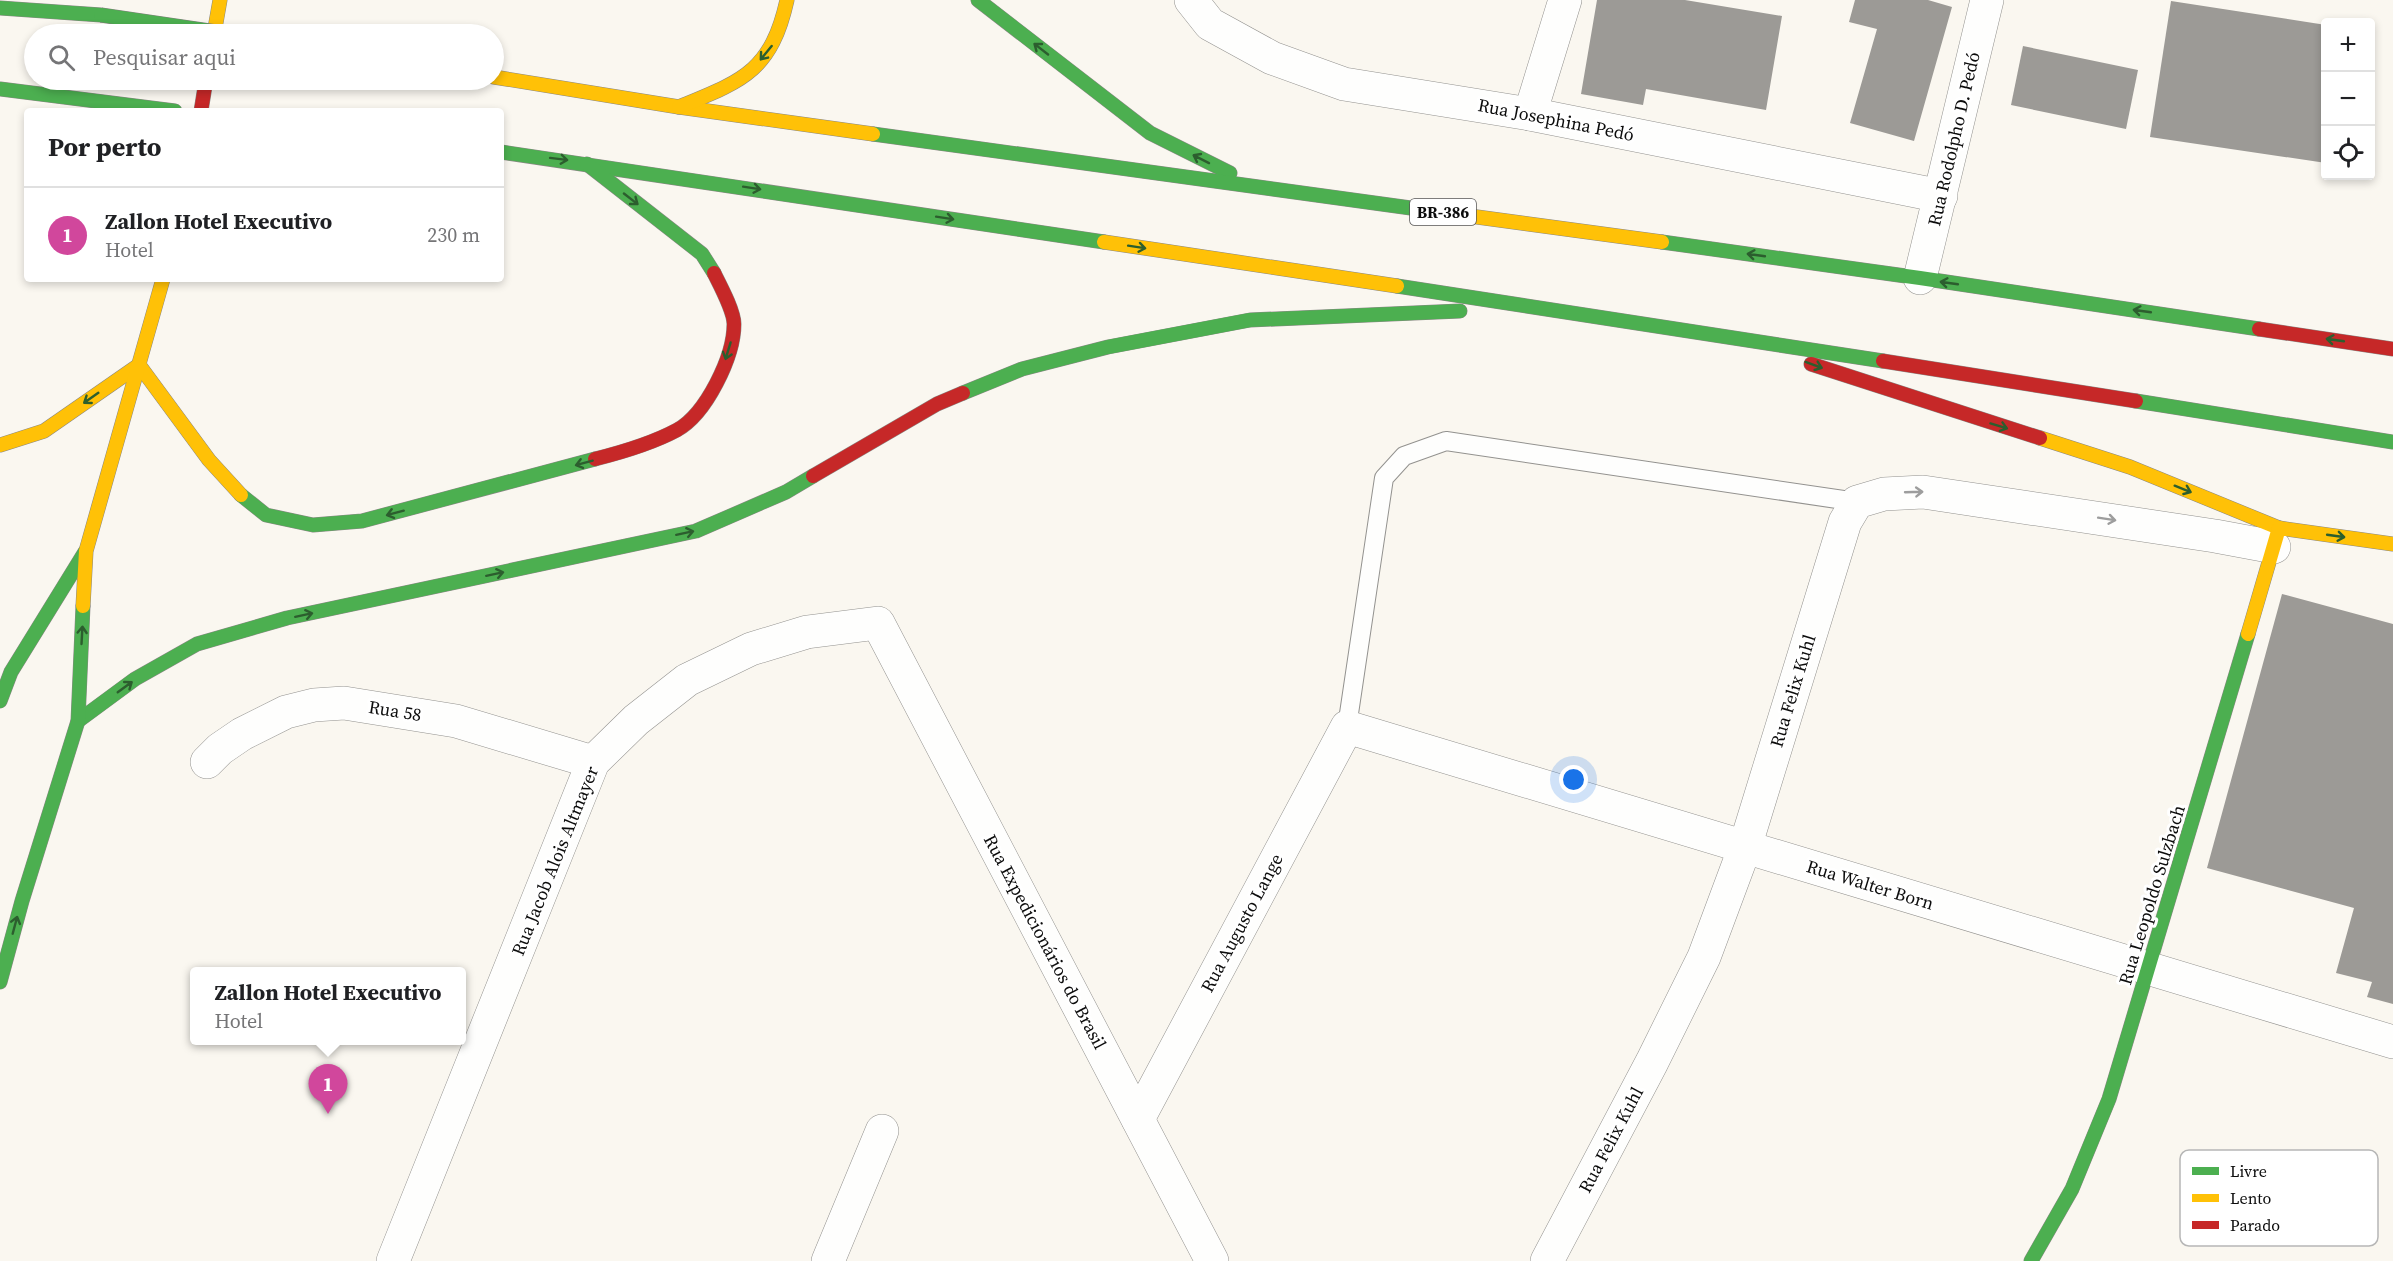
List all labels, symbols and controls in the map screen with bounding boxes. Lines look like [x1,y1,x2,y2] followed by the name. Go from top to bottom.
[2321,18,2375,180] map controls
[2321,18,2375,72] button: +
[24,24,504,90] search box
[45,41,78,74] icon: search
[93,42,236,72] text: Pesquisar aqui
[1033,42,1049,55] one-way arrow
[760,45,773,61] one-way arrow
[1921,49,1986,228] street label: Rua Rodolpho D. Pedó
[2321,72,2375,126] button: −
[1476,92,1636,147] street label: Rua Josephina Pedó
[2321,126,2375,180] button: locate
[48,129,162,165] text: Por perto
[1192,152,1210,164] one-way arrow
[549,154,568,165] one-way arrow
[741,183,761,194] one-way arrow
[623,192,639,205] one-way arrow
[1410,199,1476,225] road number: BR-386
[105,206,332,236] text: Zallon Hotel Executivo
[934,212,954,223] one-way arrow
[62,221,73,249] text: 1
[427,221,480,249] text: 230 m
[105,236,154,264] text: Hotel
[1127,242,1147,253] one-way arrow
[1747,250,1767,261] one-way arrow
[1940,277,1960,288] one-way arrow
[2133,306,2153,317] one-way arrow
[2326,335,2346,346] one-way arrow
[722,341,733,360] one-way arrow
[1804,360,1823,371] one-way arrow
[83,392,100,404] one-way arrow
[1989,421,2008,432] one-way arrow
[575,458,594,469] one-way arrow
[2174,484,2192,495] one-way arrow
[1904,487,1924,498] one-way arrow
[386,507,405,519] one-way arrow
[2097,514,2116,525] one-way arrow
[675,527,695,538] one-way arrow
[2326,530,2345,541] one-way arrow
[484,568,504,579] one-way arrow
[294,608,313,620] one-way arrow
[77,625,88,645] one-way arrow
[1764,631,1822,750] street label: Rua Felix Kuhl
[116,680,132,693] one-way arrow
[367,694,423,727] street label: Rua 58
[505,762,604,959] street label: Rua Jacob Alois Altmayer
[1559,765,1588,794] your location
[2112,802,2191,988] street label: Rua Leopoldo Sulzbach
[978,830,1113,1054] street label: Rua Expedicionários do Brasil
[1194,849,1289,997] street label: Rua Augusto Lange
[1803,853,1937,916] street label: Rua Walter Born
[10,916,22,935] one-way arrow
[190,967,466,1045] popup
[214,977,442,1007] text: Zallon Hotel Executivo
[214,1007,263,1035] text: Hotel
[308,1064,348,1114] pin: 1
[1572,1082,1649,1197] street label: Rua Felix Kuhl
[2180,1150,2378,1246] legend
[2230,1160,2267,1182] text: Livre
[2230,1187,2272,1209] text: Lento
[2230,1214,2280,1236] text: Parado

